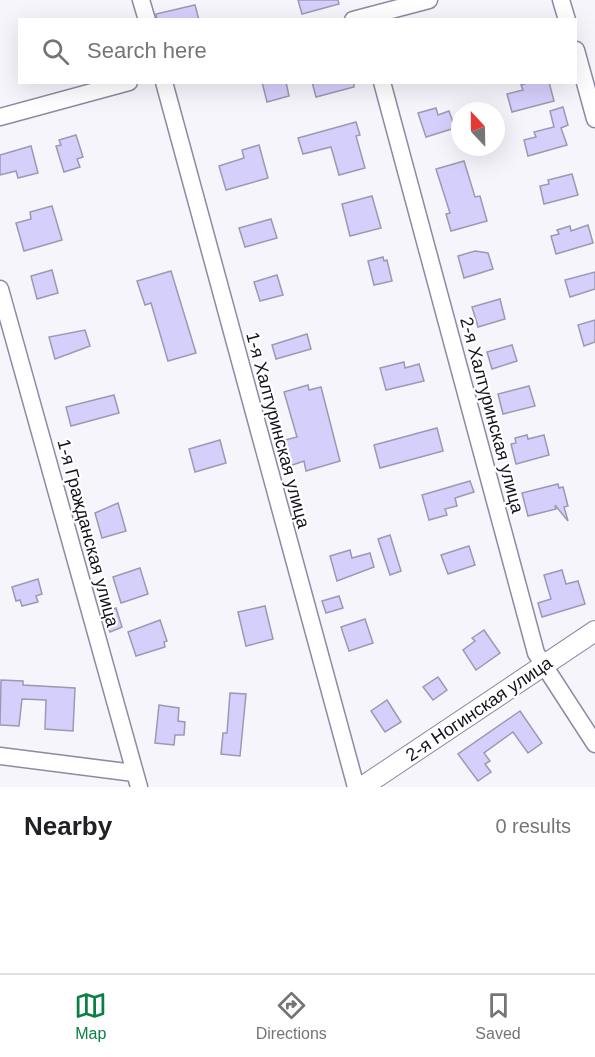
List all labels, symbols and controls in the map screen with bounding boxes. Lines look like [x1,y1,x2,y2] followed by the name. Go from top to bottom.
[18,18,577,84] search box
[39,35,72,68] icon: search
[87,38,207,63] text: Search here
[451,102,505,156] north arrow
[456,315,528,516] street label: 2-я Халтуринская улица
[242,330,314,531] street label: 1-я Халтуринская улица
[53,437,123,630] street label: 1-я Гражданская улица
[402,652,557,765] street label: 2-я Ногинская улица
[24,811,112,841] text: Nearby
[495,815,571,837] text: 0 results
[74,989,107,1043] tab: Map
[256,989,327,1043] tab: Directions
[475,989,521,1043] tab: Saved

